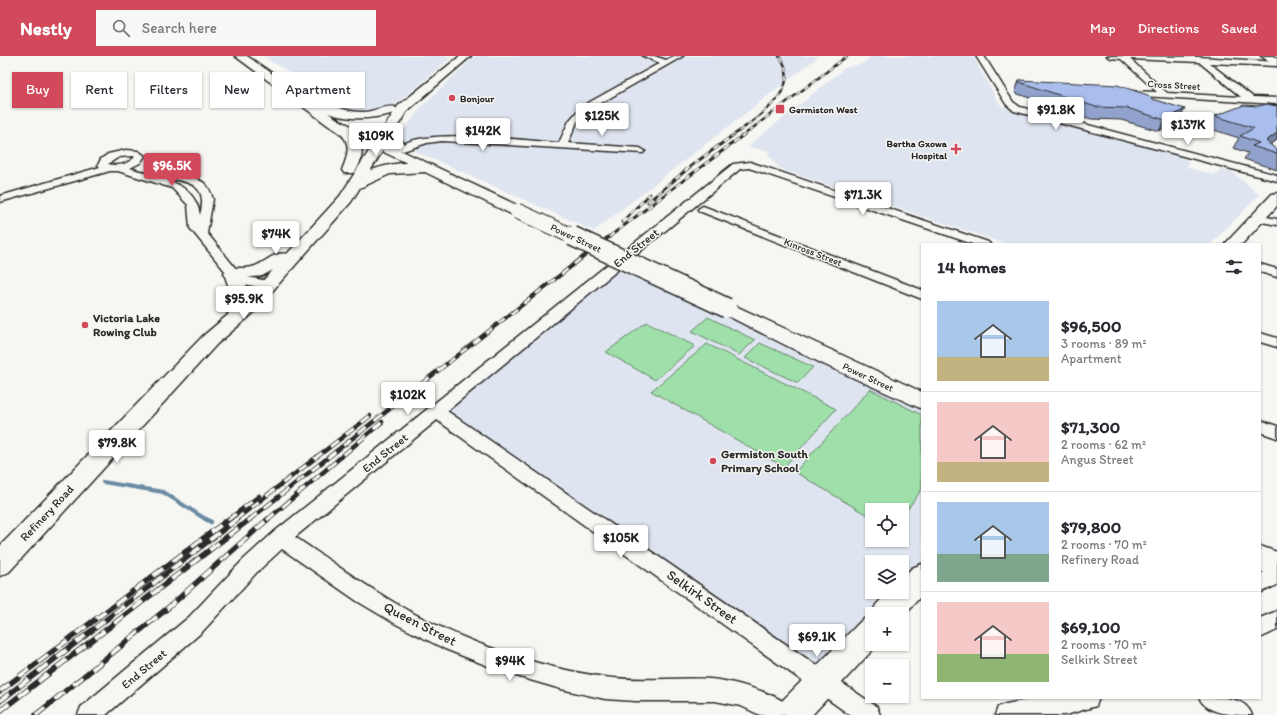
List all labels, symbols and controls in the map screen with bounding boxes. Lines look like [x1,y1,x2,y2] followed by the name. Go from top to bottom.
[96,10,376,46] search box
[20,17,72,40] text: Nestly
[110,17,132,39] icon: search
[142,19,217,37] text: Search here
[1090,20,1116,37] text: Map
[1138,20,1199,37] text: Directions
[1221,20,1257,37] text: Saved
[12,72,63,108] chip: Buy
[71,72,127,108] chip: Rent
[135,72,202,108] chip: Filters
[210,72,264,108] chip: New
[272,72,365,108] chip: Apartment
[1147,77,1201,93] street label: Cross Street
[460,92,495,105] place label: Bonjour
[447,93,457,103] marker: Bonjour
[1023,97,1089,131] pin: $91.8K
[1037,102,1075,117] text: $91.8K
[574,103,630,137] pin: $125K
[774,103,786,115] marker: Germiston West
[789,103,858,116] place label: Germiston West
[585,108,619,123] text: $125K
[1160,112,1216,146] pin: $137K
[1171,117,1205,132] text: $137K
[455,118,511,152] pin: $142K
[348,123,404,157] pin: $109K
[465,123,501,138] text: $142K
[358,128,394,143] text: $109K
[887,137,948,162] place label: Bertha Gxowa Hospital
[950,143,962,155] marker: Bertha Gxowa Hospital
[139,153,205,187] pin: $96.5K
[153,158,191,173] text: $96.5K
[830,182,896,216] pin: $71.3K
[844,187,882,202] text: $71.3K
[252,221,300,255] pin: $74K
[548,221,604,256] street label: Power Street
[610,225,662,271] street label: End Street
[261,226,291,241] text: $74K
[782,235,844,269] street label: Kinross Street
[1223,256,1245,278] icon: filters
[937,257,1006,277] text: 14 homes
[211,286,277,320] pin: $95.9K
[225,291,263,306] text: $95.9K
[93,311,160,340] place label: Victoria Lake Rowing Club
[1061,316,1121,336] text: $96,500
[969,317,1017,365] icon: home
[80,320,90,330] marker: Victoria Lake Rowing Club
[1061,336,1147,351] text: 3 rooms · 89 m²
[1061,351,1122,366] text: Apartment
[840,360,896,395] street label: Power Street
[380,382,436,416] pin: $102K
[390,387,426,402] text: $102K
[1061,417,1120,437] text: $71,300
[969,418,1017,466] icon: home
[84,430,150,464] pin: $79.8K
[359,430,411,476] street label: End Street
[98,435,136,450] text: $79.8K
[1061,437,1146,452] text: 2 rooms · 62 m²
[721,447,809,476] place label: Germiston South Primary School
[1061,452,1134,467] text: Angus Street
[708,456,718,466] marker: Germiston South Primary School
[17,482,77,544] street label: Refinery Road
[865,503,909,703] map controls
[865,503,909,547] button: locate
[1061,517,1121,537] text: $79,800
[969,518,1017,566] icon: home
[593,525,649,559] pin: $105K
[603,530,639,545] text: $105K
[1061,537,1147,552] text: 2 rooms · 70 m²
[1061,552,1139,567] text: Refinery Road
[865,555,909,599] button: layers
[663,566,741,628] street label: Selkirk Street
[381,598,459,650] street label: Queen Street
[865,607,909,651] button: +
[1061,617,1120,637] text: $69,100
[969,618,1017,666] icon: home
[784,624,850,658] pin: $69.1K
[798,629,836,644] text: $69.1K
[1061,637,1147,652] text: 2 rooms · 70 m²
[119,646,170,692] street label: End Street
[486,648,534,682] pin: $94K
[1061,652,1138,667] text: Selkirk Street
[495,653,525,668] text: $94K
[865,659,909,703] button: −

